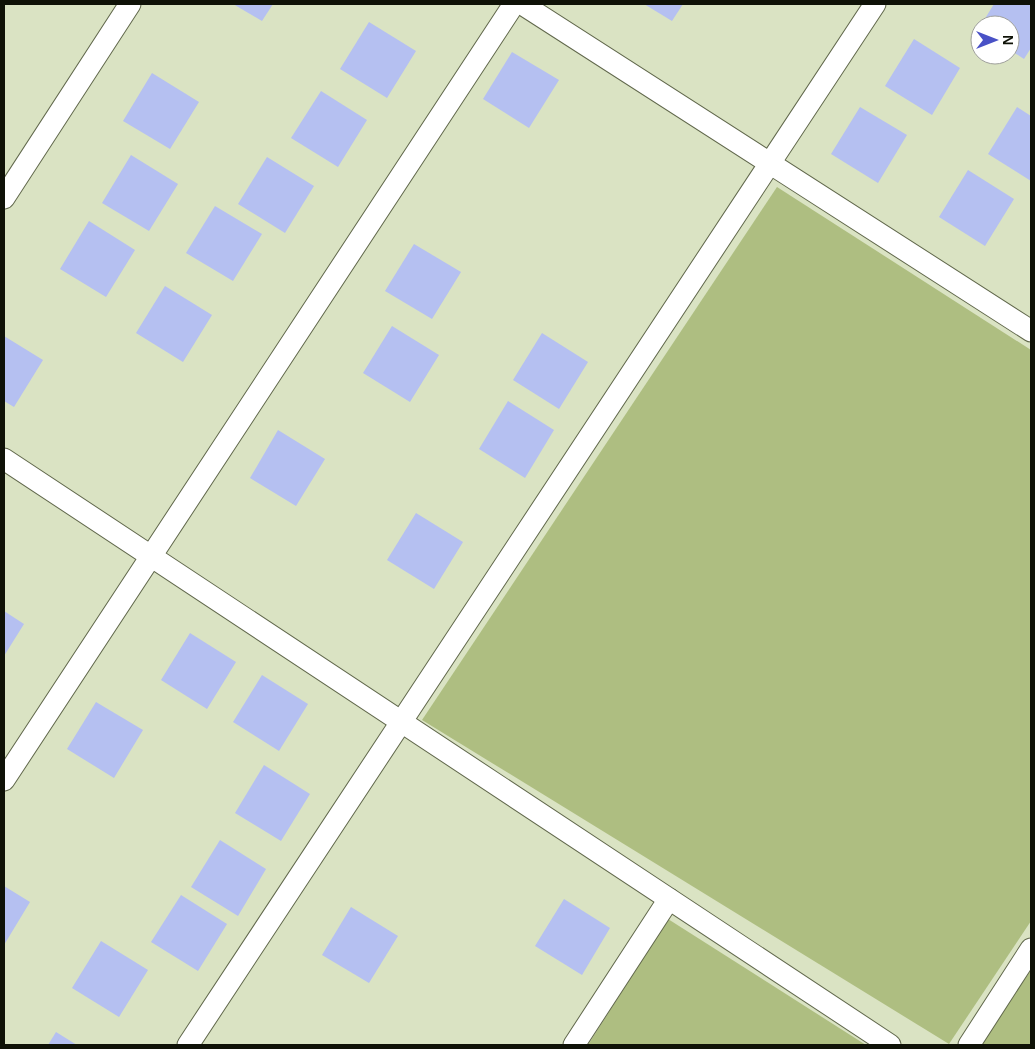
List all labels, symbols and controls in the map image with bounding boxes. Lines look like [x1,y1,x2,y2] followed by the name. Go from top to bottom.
[970,15,1020,65] north arrow
[1000,35,1016,45] text: N

